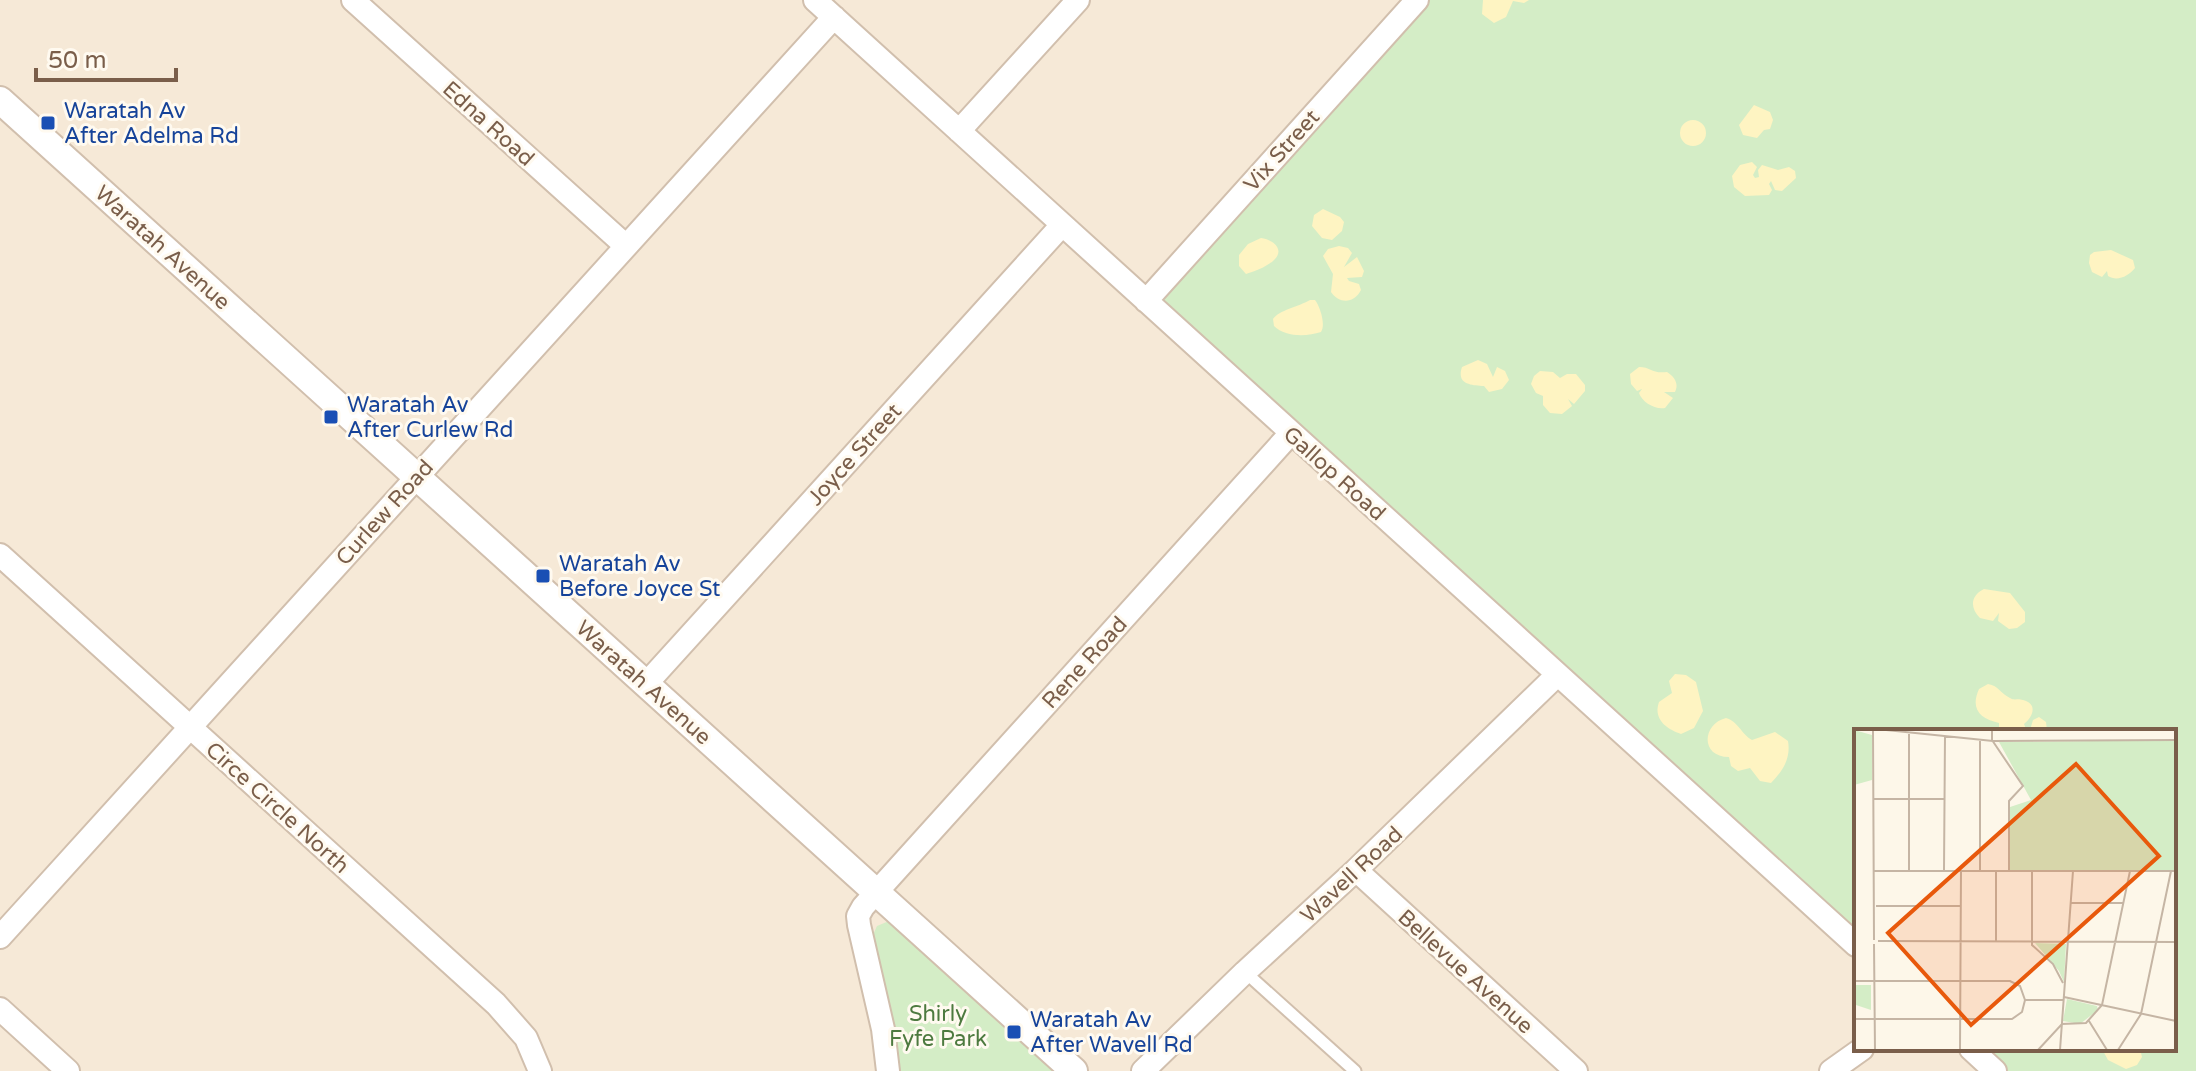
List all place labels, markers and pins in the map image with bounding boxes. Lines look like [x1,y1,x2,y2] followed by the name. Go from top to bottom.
[64,98,239,149] place label: Waratah Av After Adelma Rd
[39,114,57,132] marker: Waratah Av After Adelma Rd
[347,392,513,443] place label: Waratah Av After Curlew Rd
[322,408,340,426] marker: Waratah Av After Curlew Rd
[559,551,720,602] place label: Waratah Av Before Joyce St
[534,567,552,585] marker: Waratah Av Before Joyce St
[1030,1007,1193,1058] place label: Waratah Av After Wavell Rd
[1005,1023,1023,1041] marker: Waratah Av After Wavell Rd

